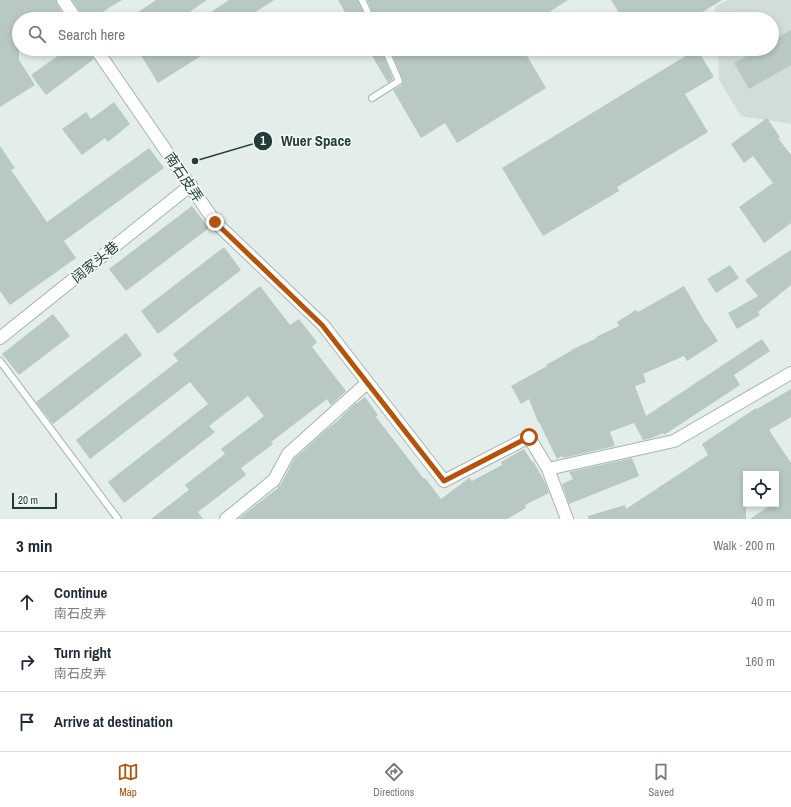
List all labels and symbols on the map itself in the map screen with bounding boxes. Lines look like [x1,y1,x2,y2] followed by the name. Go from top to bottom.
[253,127,360,154] callout: Wuer Space
[281,130,351,151] text: Wuer Space
[260,133,266,149] text: 1
[161,149,207,205] street label: 南石皮弄
[206,213,224,231] route end
[68,237,122,287] street label: 阔家头巷
[520,428,538,446] route start
[12,491,57,510] scale bar

